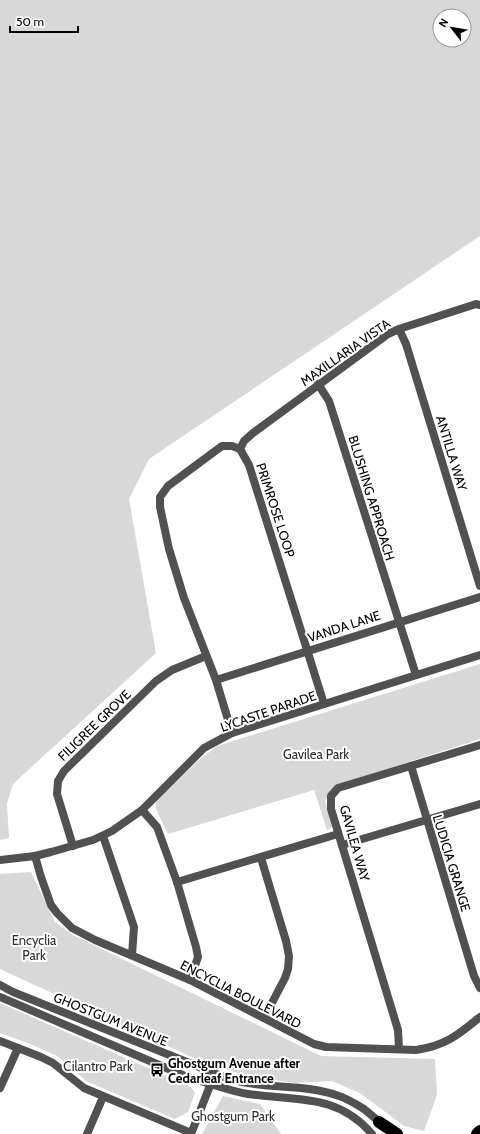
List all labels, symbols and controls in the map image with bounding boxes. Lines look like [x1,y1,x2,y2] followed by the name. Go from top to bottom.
[10,8,78,34] scale bar
[432,8,472,48] north arrow
[16,14,44,29] text: 50 m
[435,16,451,30] text: N
[297,315,393,389] street label: MAXILLARIA VISTA
[433,413,471,493] street label: ANTILLA WAY
[345,434,399,562] street label: BLUSHING APPROACH
[253,461,299,560] street label: PRIMROSE LOOP
[306,607,382,645] street label: VANDA LANE
[54,686,134,764] street label: FILIGREE GROVE
[218,687,318,735] street label: LYCASTE PARADE
[283,746,349,762] park label: Gavilea Park
[337,803,374,883] street label: GAVILEA WAY
[430,813,474,913] street label: LUDICIA GRANGE
[12,932,57,963] park label: Encyclia Park
[178,957,304,1031] street label: ENCYCLIA BOULEVARD
[51,989,171,1049] street label: GHOSTGUM AVENUE
[168,1055,301,1086] place label: Ghostgum Avenue after Cedarleaf Entrance
[63,1058,133,1074] park label: Cilantro Park
[149,1062,165,1078] bus stop icon: Ghostgum Avenue after Cedarleaf Entrance
[191,1108,275,1124] park label: Ghostgum Park

